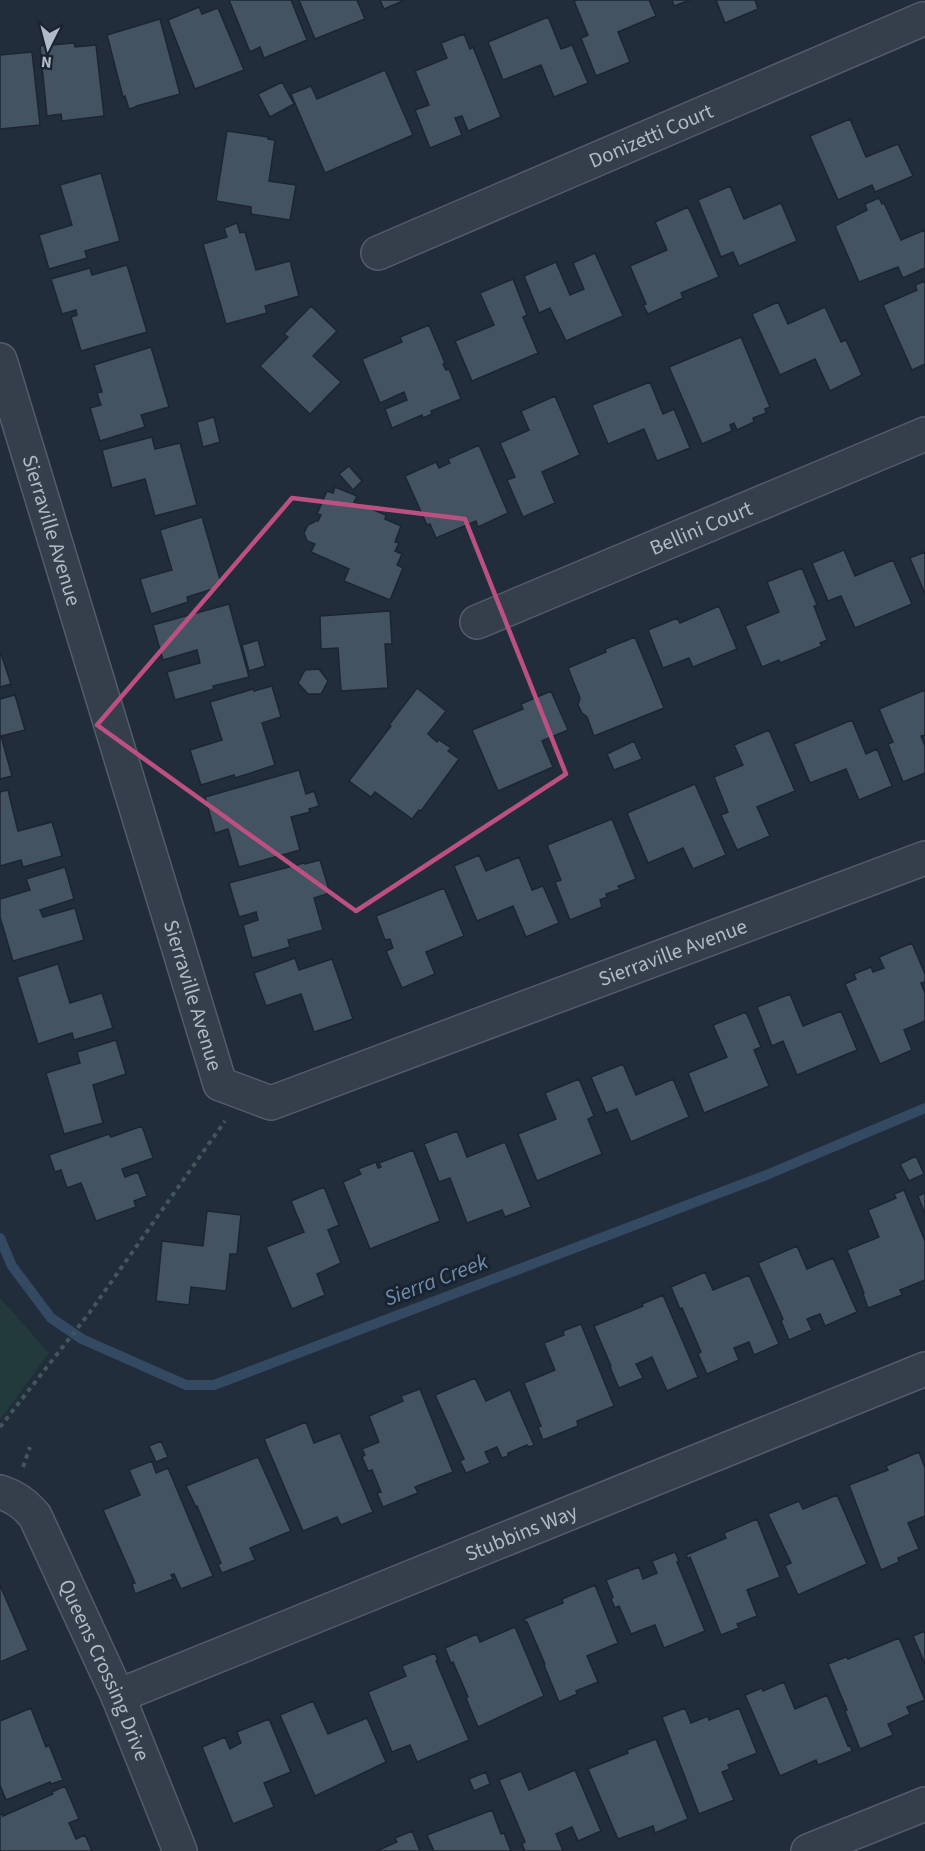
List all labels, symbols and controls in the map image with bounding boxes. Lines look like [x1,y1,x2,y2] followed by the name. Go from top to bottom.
[18,18,78,78] north arrow
[40,50,53,73] text: N
[584,96,718,176] street label: Donizetti Court
[15,451,89,610] street label: Sierraville Avenue
[645,493,757,563] street label: Bellini Court
[594,911,751,994] street label: Sierraville Avenue
[156,916,230,1075] street label: Sierraville Avenue
[379,1245,493,1314] water label: Sierra Creek
[460,1496,582,1569] street label: Stubbins Way
[51,1574,157,1765] street label: Queens Crossing Drive

